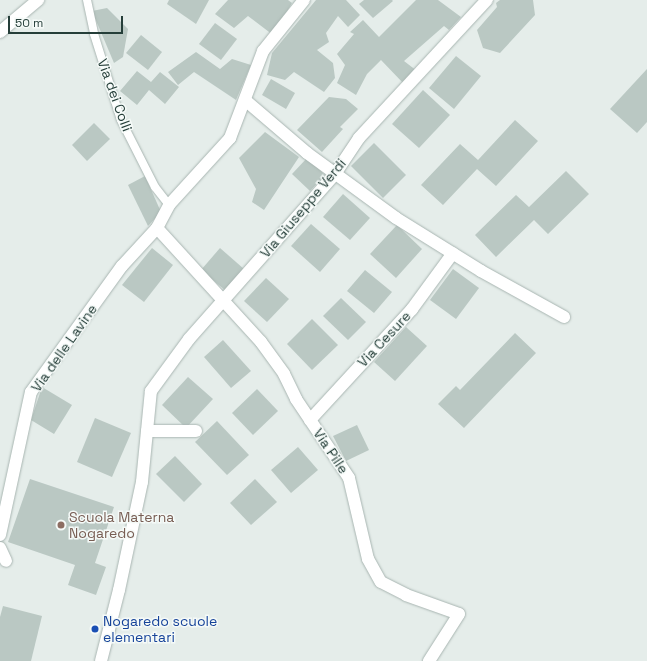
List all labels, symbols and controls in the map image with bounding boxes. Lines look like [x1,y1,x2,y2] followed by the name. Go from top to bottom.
[10,8,125,34] scale bar
[15,15,43,31] text: 50 m
[94,56,136,134] street label: Via dei Colli
[257,155,349,261] street label: Via Giuseppe Verdi
[28,301,100,395] street label: Via delle Lavine
[354,308,414,370] street label: Via Cesure
[310,425,352,477] street label: Via Pille
[69,509,174,542] place label: Scuola Materna Nogaredo
[56,520,66,530] marker: Scuola Materna Nogaredo
[103,613,217,646] place label: Nogaredo scuole elementari
[90,624,100,634] marker: Nogaredo scuole elementari

